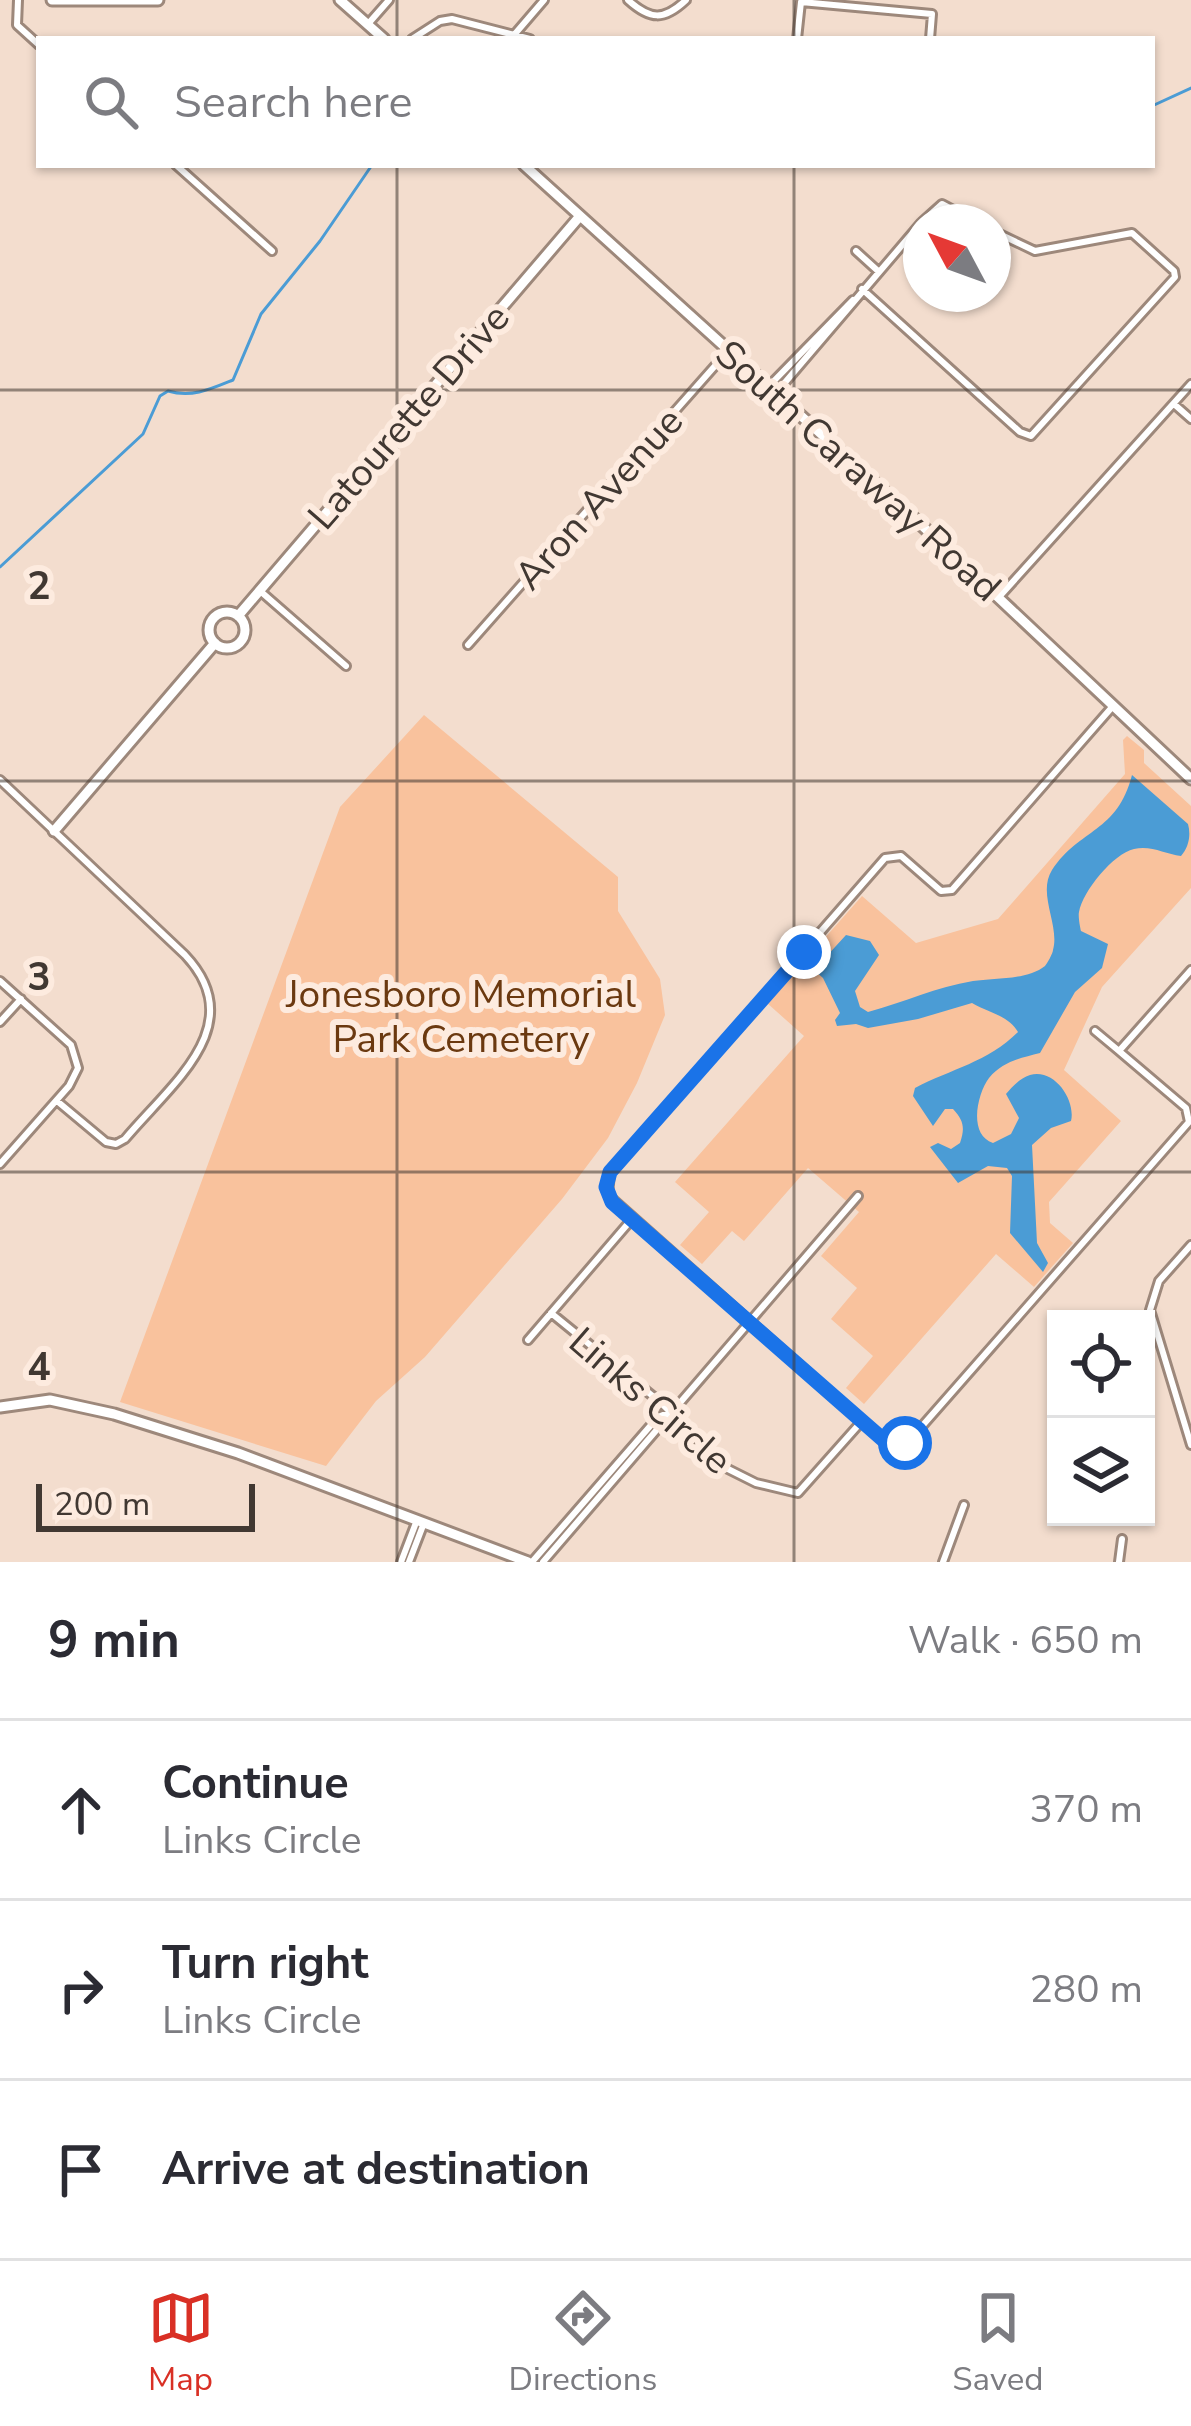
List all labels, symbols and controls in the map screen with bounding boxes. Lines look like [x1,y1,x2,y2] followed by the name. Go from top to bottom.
[36,36,1155,168] search box
[78,69,144,135] icon: search
[174,72,413,133] text: Search here
[903,204,1011,312] north arrow
[296,293,522,541] street label: Latourette Drive
[704,328,1012,614] street label: South Caraway Road
[503,396,695,602] street label: Aron Avenue
[27,560,51,613] text: 2
[777,925,831,979] route end
[27,951,51,1004] text: 3
[285,968,637,1066] park label: Jonesboro Memorial Park Cemetery
[1047,1310,1155,1526] map controls
[1047,1310,1155,1418] button: locate
[557,1316,743,1487] street label: Links Circle
[27,1341,51,1394] text: 4
[878,1416,932,1470] route start
[1047,1418,1155,1526] button: layers
[36,1478,255,1531] scale bar
[54,1482,150,1527] text: 200 m
[48,1605,180,1675] text: 9 min
[908,1614,1143,1667] text: Walk · 650 m
[162,1753,349,1814] text: Continue
[48,1777,114,1843] icon: ahead
[1029,1783,1143,1836] text: 370 m
[162,1814,361,1867] text: Links Circle
[162,1933,369,1994] text: Turn right
[48,1957,114,2023] icon: right
[1029,1963,1143,2016] text: 280 m
[162,1994,361,2047] text: Links Circle
[48,2137,114,2203] icon: arrive
[162,2139,590,2200] text: Arrive at destination
[148,2285,214,2402] tab: Map
[509,2285,657,2402] tab: Directions
[952,2285,1043,2402] tab: Saved

